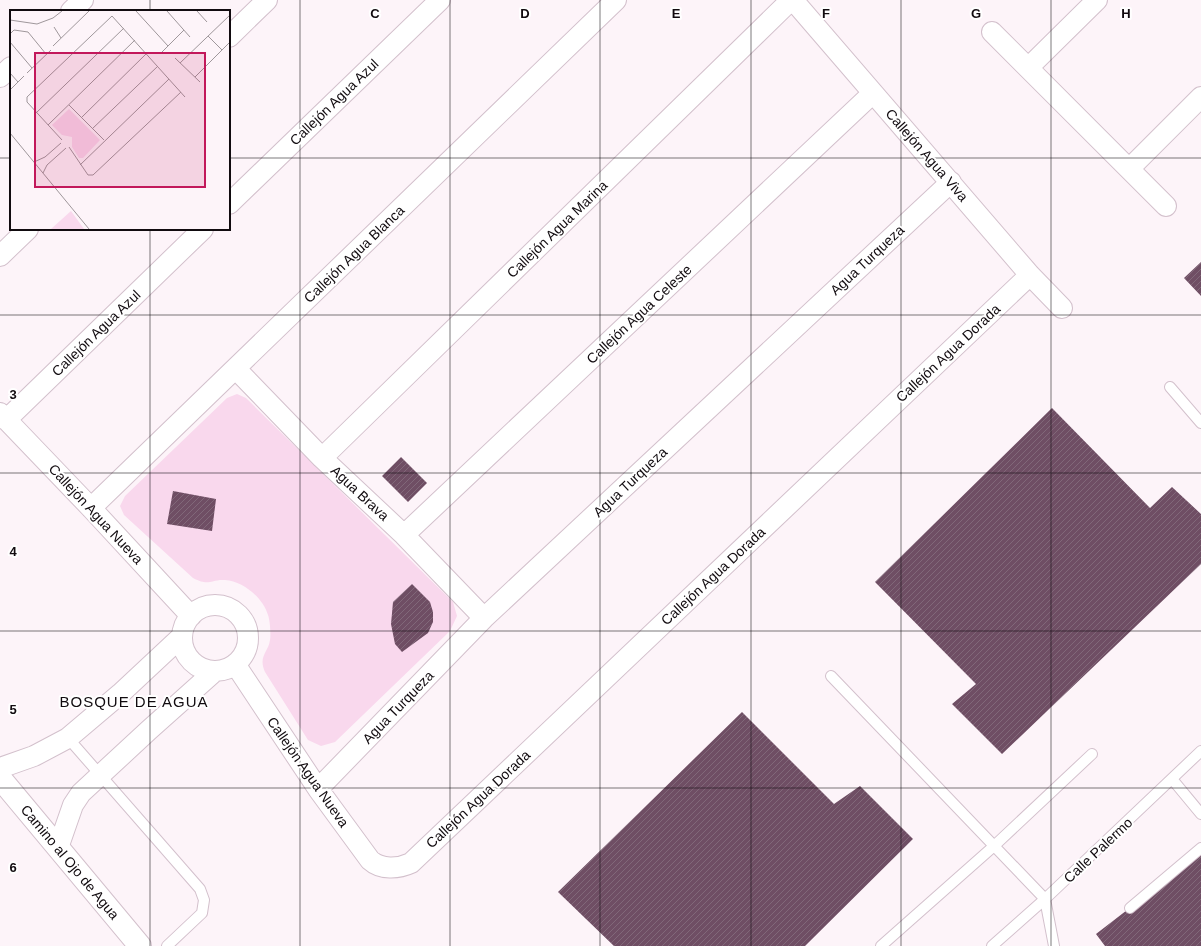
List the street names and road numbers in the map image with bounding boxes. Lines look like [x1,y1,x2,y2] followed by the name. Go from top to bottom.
[286,56,382,148] street label: Callejón Agua Azul
[882,105,972,205] street label: Callejón Agua Viva
[504,177,611,281] street label: Callejón Agua Marina
[301,202,408,306] street label: Callejón Agua Blanca
[827,222,907,298] street label: Agua Turqueza
[583,261,695,367] street label: Callejón Agua Celeste
[48,287,144,379] street label: Callejón Agua Azul
[893,301,1003,405] street label: Callejón Agua Dorada
[590,444,670,520] street label: Agua Turqueza
[46,461,147,567] street label: Callejón Agua Nueva
[328,462,392,524] street label: Agua Brava
[658,524,768,628] street label: Callejón Agua Dorada
[359,667,437,747] street label: Agua Turqueza
[264,714,352,830] street label: Callejón Agua Nueva
[423,747,533,851] street label: Callejón Agua Dorada
[18,802,123,922] street label: Camino al Ojo de Agua
[1060,814,1136,886] street label: Calle Palermo

